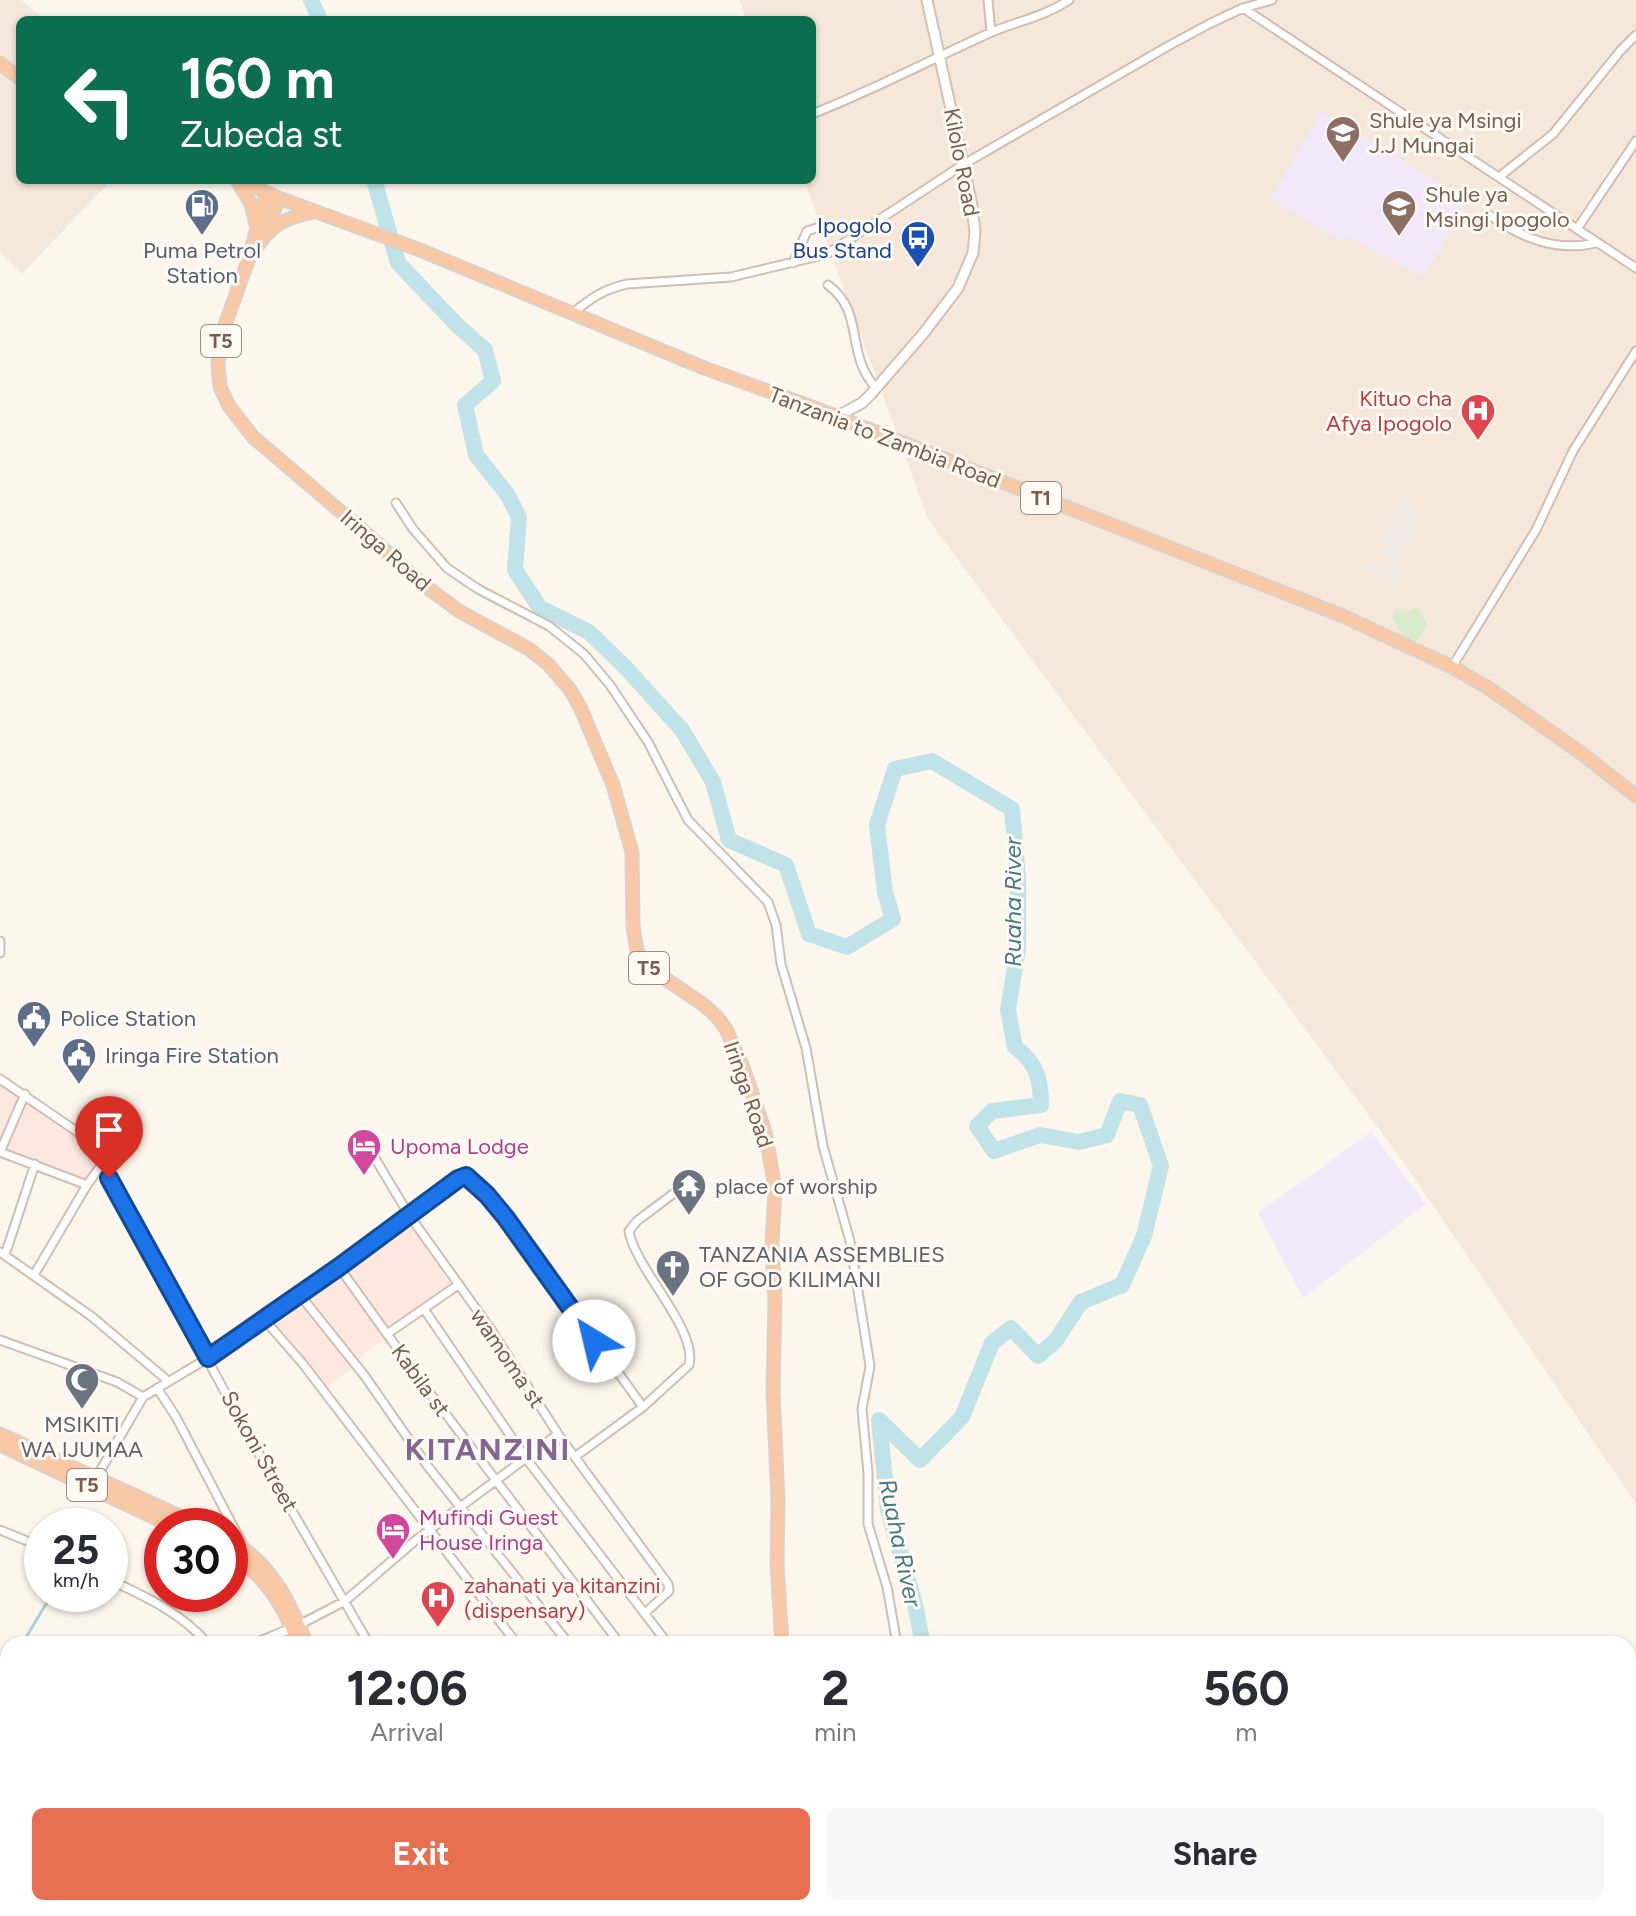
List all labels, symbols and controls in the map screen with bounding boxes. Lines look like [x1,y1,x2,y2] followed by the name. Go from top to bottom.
[180,45,335,112] text: 160 m
[48,48,152,152] icon: left
[938,106,985,219] street label: Kilolo Road
[1369,107,1522,159] place label: Shule ya Msingi J.J Mungai
[180,113,343,156] text: Zubeda st
[1324,114,1362,164] school or university icon: Shule ya Msingi J.J Mungai
[1425,181,1570,233] place label: Shule ya Msingi Ipogolo
[183,187,221,237] fuel station icon: Puma Petrol Station
[1380,188,1418,238] school or university icon: Shule ya Msingi Ipogolo
[792,212,892,264] place label: Ipogolo Bus Stand
[899,219,937,269] bus stop icon: Ipogolo Bus Stand
[143,237,261,289] place label: Puma Petrol Station
[201,325,241,357] road number: T5
[765,381,1005,494] street label: Tanzania to Zambia Road
[1326,385,1452,437] place label: Kituo cha Afya Ipogolo
[1459,392,1497,442] hospital icon: Kituo cha Afya Ipogolo
[1021,482,1061,514] road number: T1
[335,504,436,597] street label: Iringa Road
[998,836,1027,967] water label: Ruaha River
[629,952,669,984] road number: T5
[15,999,53,1049] public building icon: Police Station
[60,1005,196,1032] place label: Police Station
[60,1036,98,1086] public building icon: Iringa Fire Station
[718,1037,779,1151] street label: Iringa Road
[105,1042,279,1069] place label: Iringa Fire Station
[75,1096,143,1178] pin
[87,1108,131,1152] icon: arrive
[345,1127,383,1177] hotel icon: Upoma Lodge
[390,1133,529,1160] place label: Upoma Lodge
[670,1167,708,1217] temple icon: place of worship
[715,1173,878,1200] place label: place of worship
[699,1241,945,1293] place label: TANZANIA ASSEMBLIES OF GOD KILIMANI
[654,1248,692,1298] church icon: TANZANIA ASSEMBLIES OF GOD KILIMANI
[552,1299,636,1383] position arrow
[465,1304,551,1413] street label: wamoma st
[385,1339,456,1422] street label: Kabila st
[63,1361,101,1411] mosque icon: MSIKITI WA IJUMAA
[215,1386,304,1516] street label: Sokoni Street
[21,1411,143,1463] place label: MSIKITI WA IJUMAA
[405,1431,571,1468] district label: KITANZINI
[67,1469,107,1501] road number: T5
[873,1476,928,1610] water label: Ruaha River
[419,1504,558,1556] place label: Mufindi Guest House Iringa
[144,1508,248,1612] speed limit sign: 30
[374,1511,412,1561] hotel icon: Mufindi Guest House Iringa
[53,1526,99,1574] text: 25
[53,1568,99,1592] text: km/h
[464,1572,661,1624] place label: zahanati ya kitanzini (dispensary)
[419,1579,457,1629] hospital icon: zahanati ya kitanzini (dispensary)
[346,1659,468,1717] text: 12:06
[821,1659,849,1717] text: 2
[1203,1659,1290,1717] text: 560
[370,1716,444,1748] text: Arrival
[814,1716,857,1748] text: min
[1235,1716,1257,1748] text: m
[32,1808,810,1900] button: Exit
[826,1808,1604,1900] button: Share

